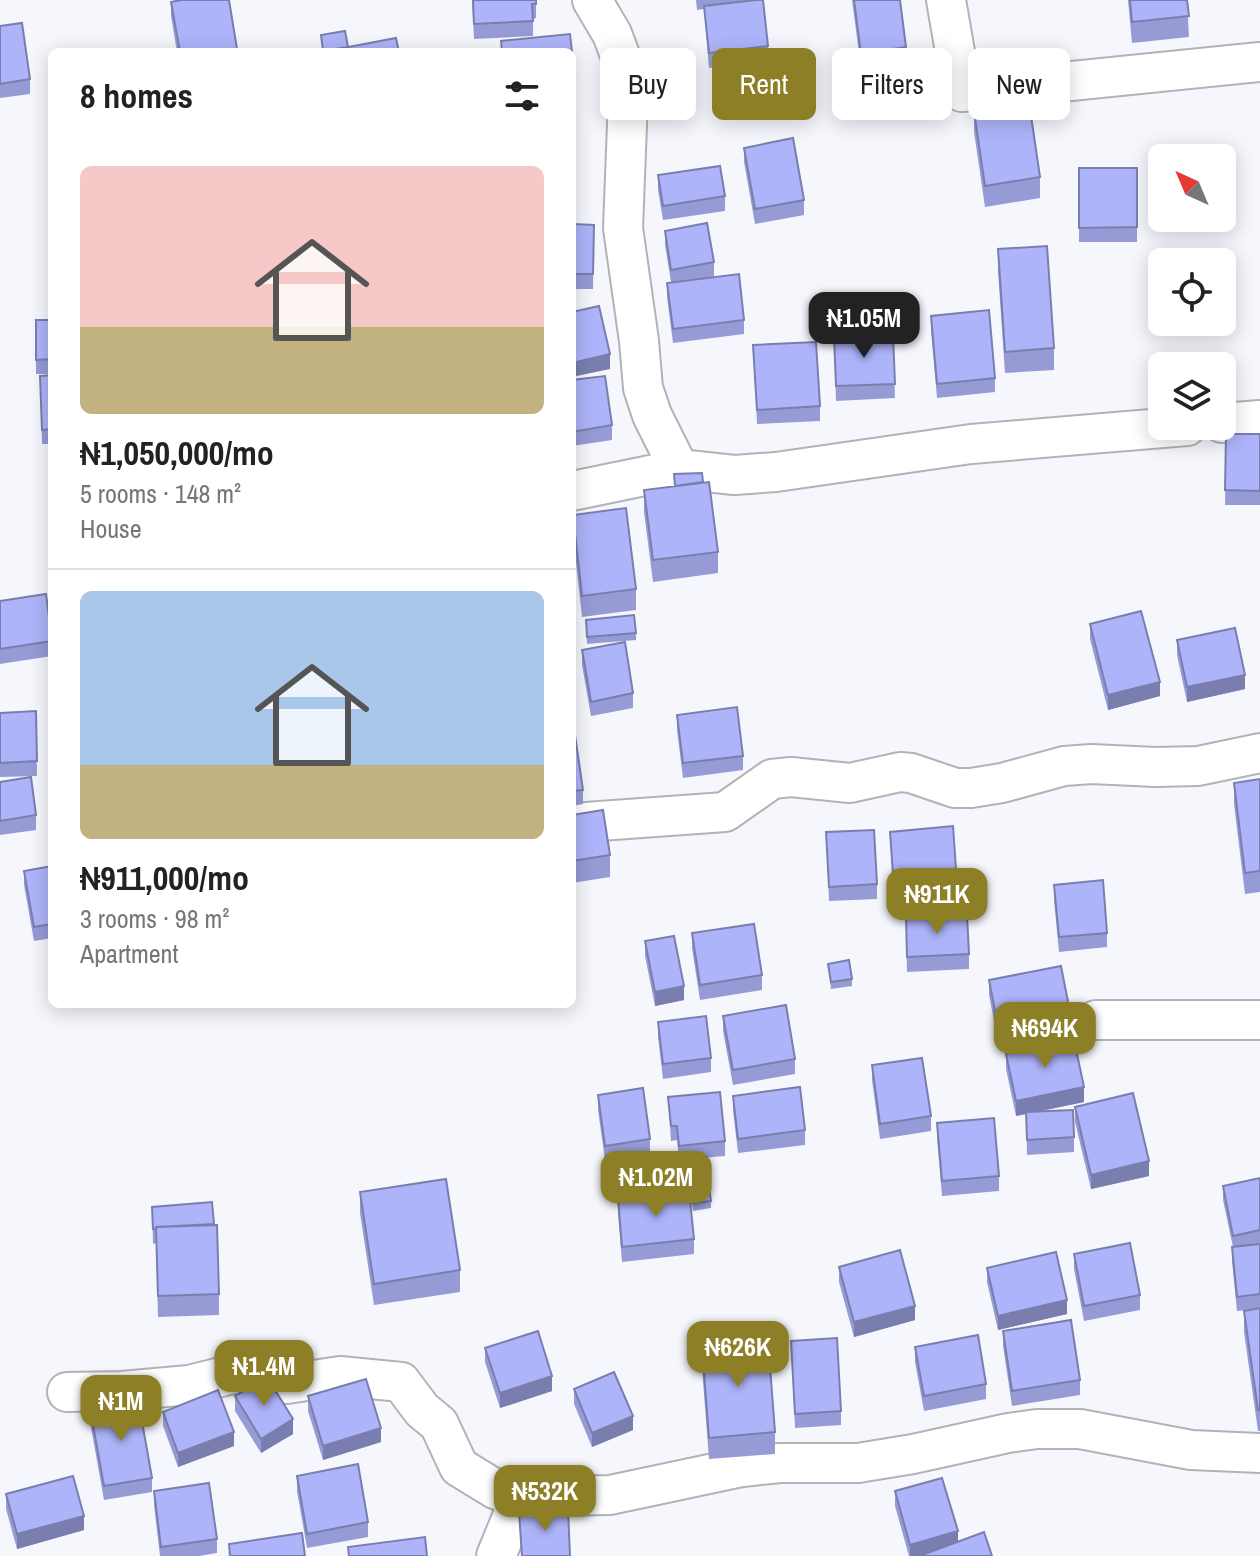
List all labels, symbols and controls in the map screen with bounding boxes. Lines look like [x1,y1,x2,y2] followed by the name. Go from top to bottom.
[600,48,696,120] chip: Buy
[712,48,816,120] chip: Rent
[832,48,952,120] chip: Filters
[968,48,1070,120] chip: New
[80,73,193,119] text: 8 homes
[500,74,544,118] icon: filters
[1148,144,1236,232] north arrow
[1148,144,1236,440] map controls
[240,218,384,362] icon: home
[1148,248,1236,336] button: locate
[799,292,929,360] pin: ₦1.05M
[827,300,901,335] text: ₦1.05M
[1148,352,1236,440] button: layers
[80,430,274,476] text: ₦1,050,000/mo
[80,476,241,511] text: 5 rooms · 148 m²
[80,511,142,546] text: House
[240,643,384,787] icon: home
[80,855,249,901] text: ₦911,000/mo
[881,868,993,936] pin: ₦911K
[904,876,970,911] text: ₦911K
[80,901,229,936] text: 3 rooms · 98 m²
[80,936,178,971] text: Apartment
[989,1002,1101,1070] pin: ₦694K
[1012,1010,1078,1045] text: ₦694K
[591,1151,721,1219] pin: ₦1.02M
[619,1159,693,1194] text: ₦1.02M
[682,1321,794,1389] pin: ₦626K
[705,1329,771,1364] text: ₦626K
[208,1340,320,1408] pin: ₦1.4M
[233,1348,295,1383] text: ₦1.4M
[82,1375,160,1443] pin: ₦1M
[98,1383,144,1418] text: ₦1M
[489,1465,601,1533] pin: ₦532K
[512,1473,578,1508] text: ₦532K

